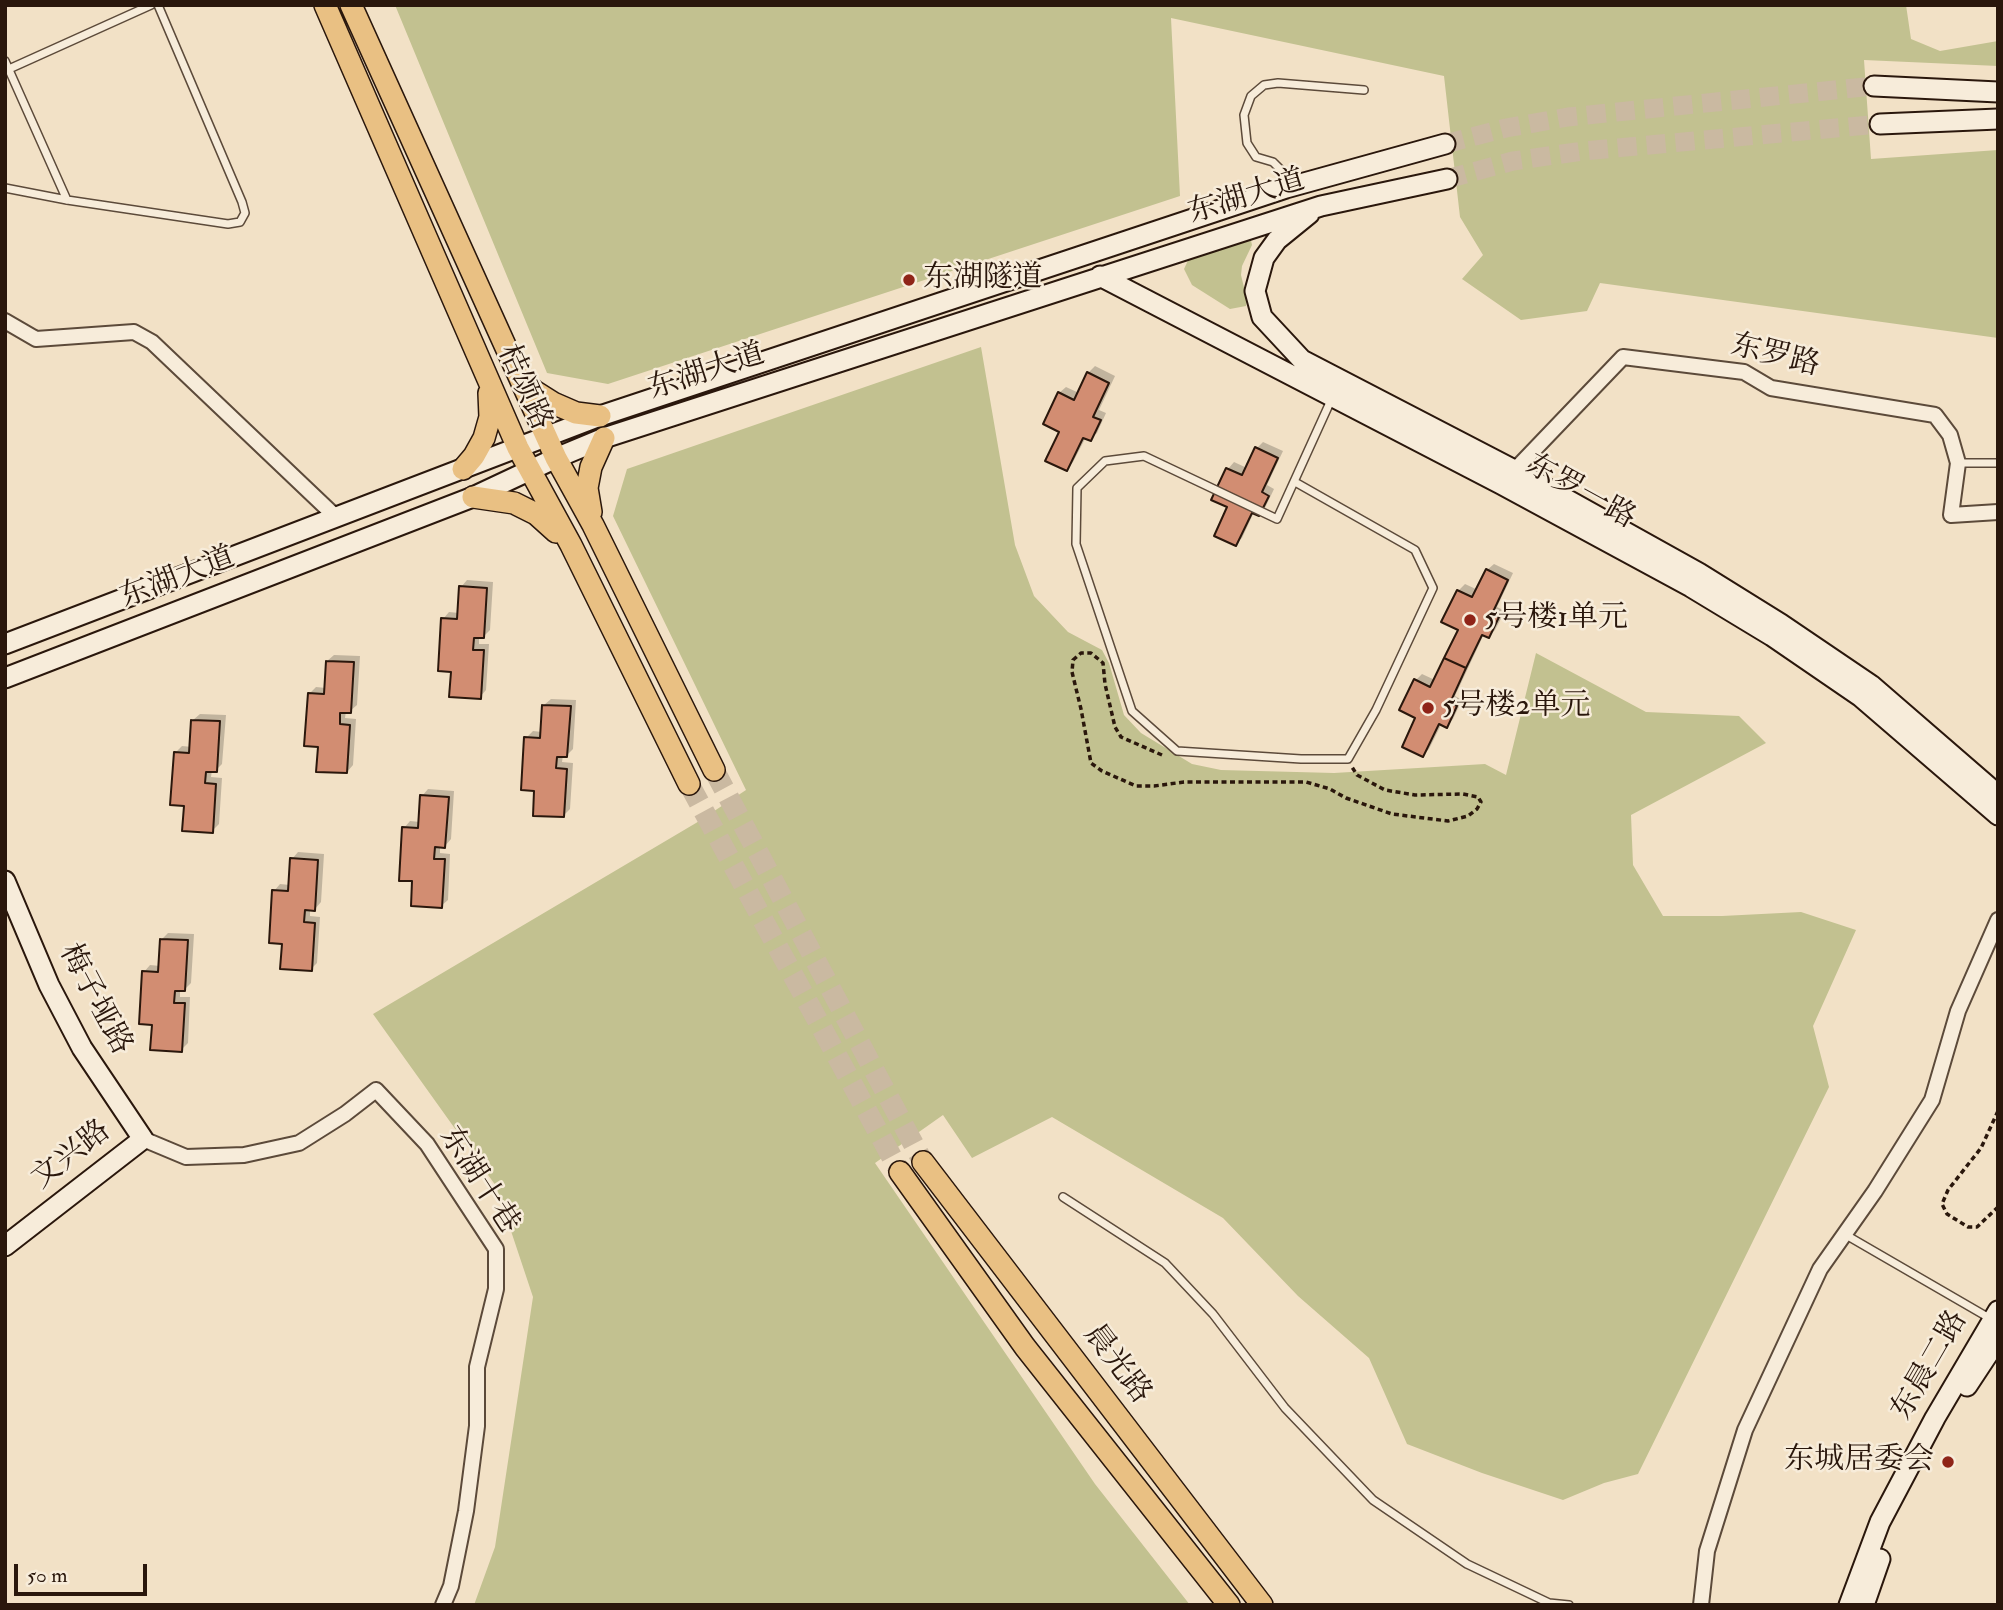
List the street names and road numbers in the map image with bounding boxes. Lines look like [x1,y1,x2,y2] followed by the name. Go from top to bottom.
[1184,163,1310,233] street label: 东湖大道
[1727,329,1823,385] street label: 东罗路
[644,337,770,409] street label: 东湖大道
[488,340,558,436] street label: 桔颂路
[1519,448,1641,538] street label: 东罗一路
[116,541,240,617] street label: 东湖大道
[50,939,138,1061] street label: 梅子垭路
[25,1114,119,1198] street label: 文兴路
[430,1121,526,1241] street label: 东湖十巷
[1885,1305,1977,1427] street label: 东晨二路
[1075,1318,1157,1412] street label: 晨光路

